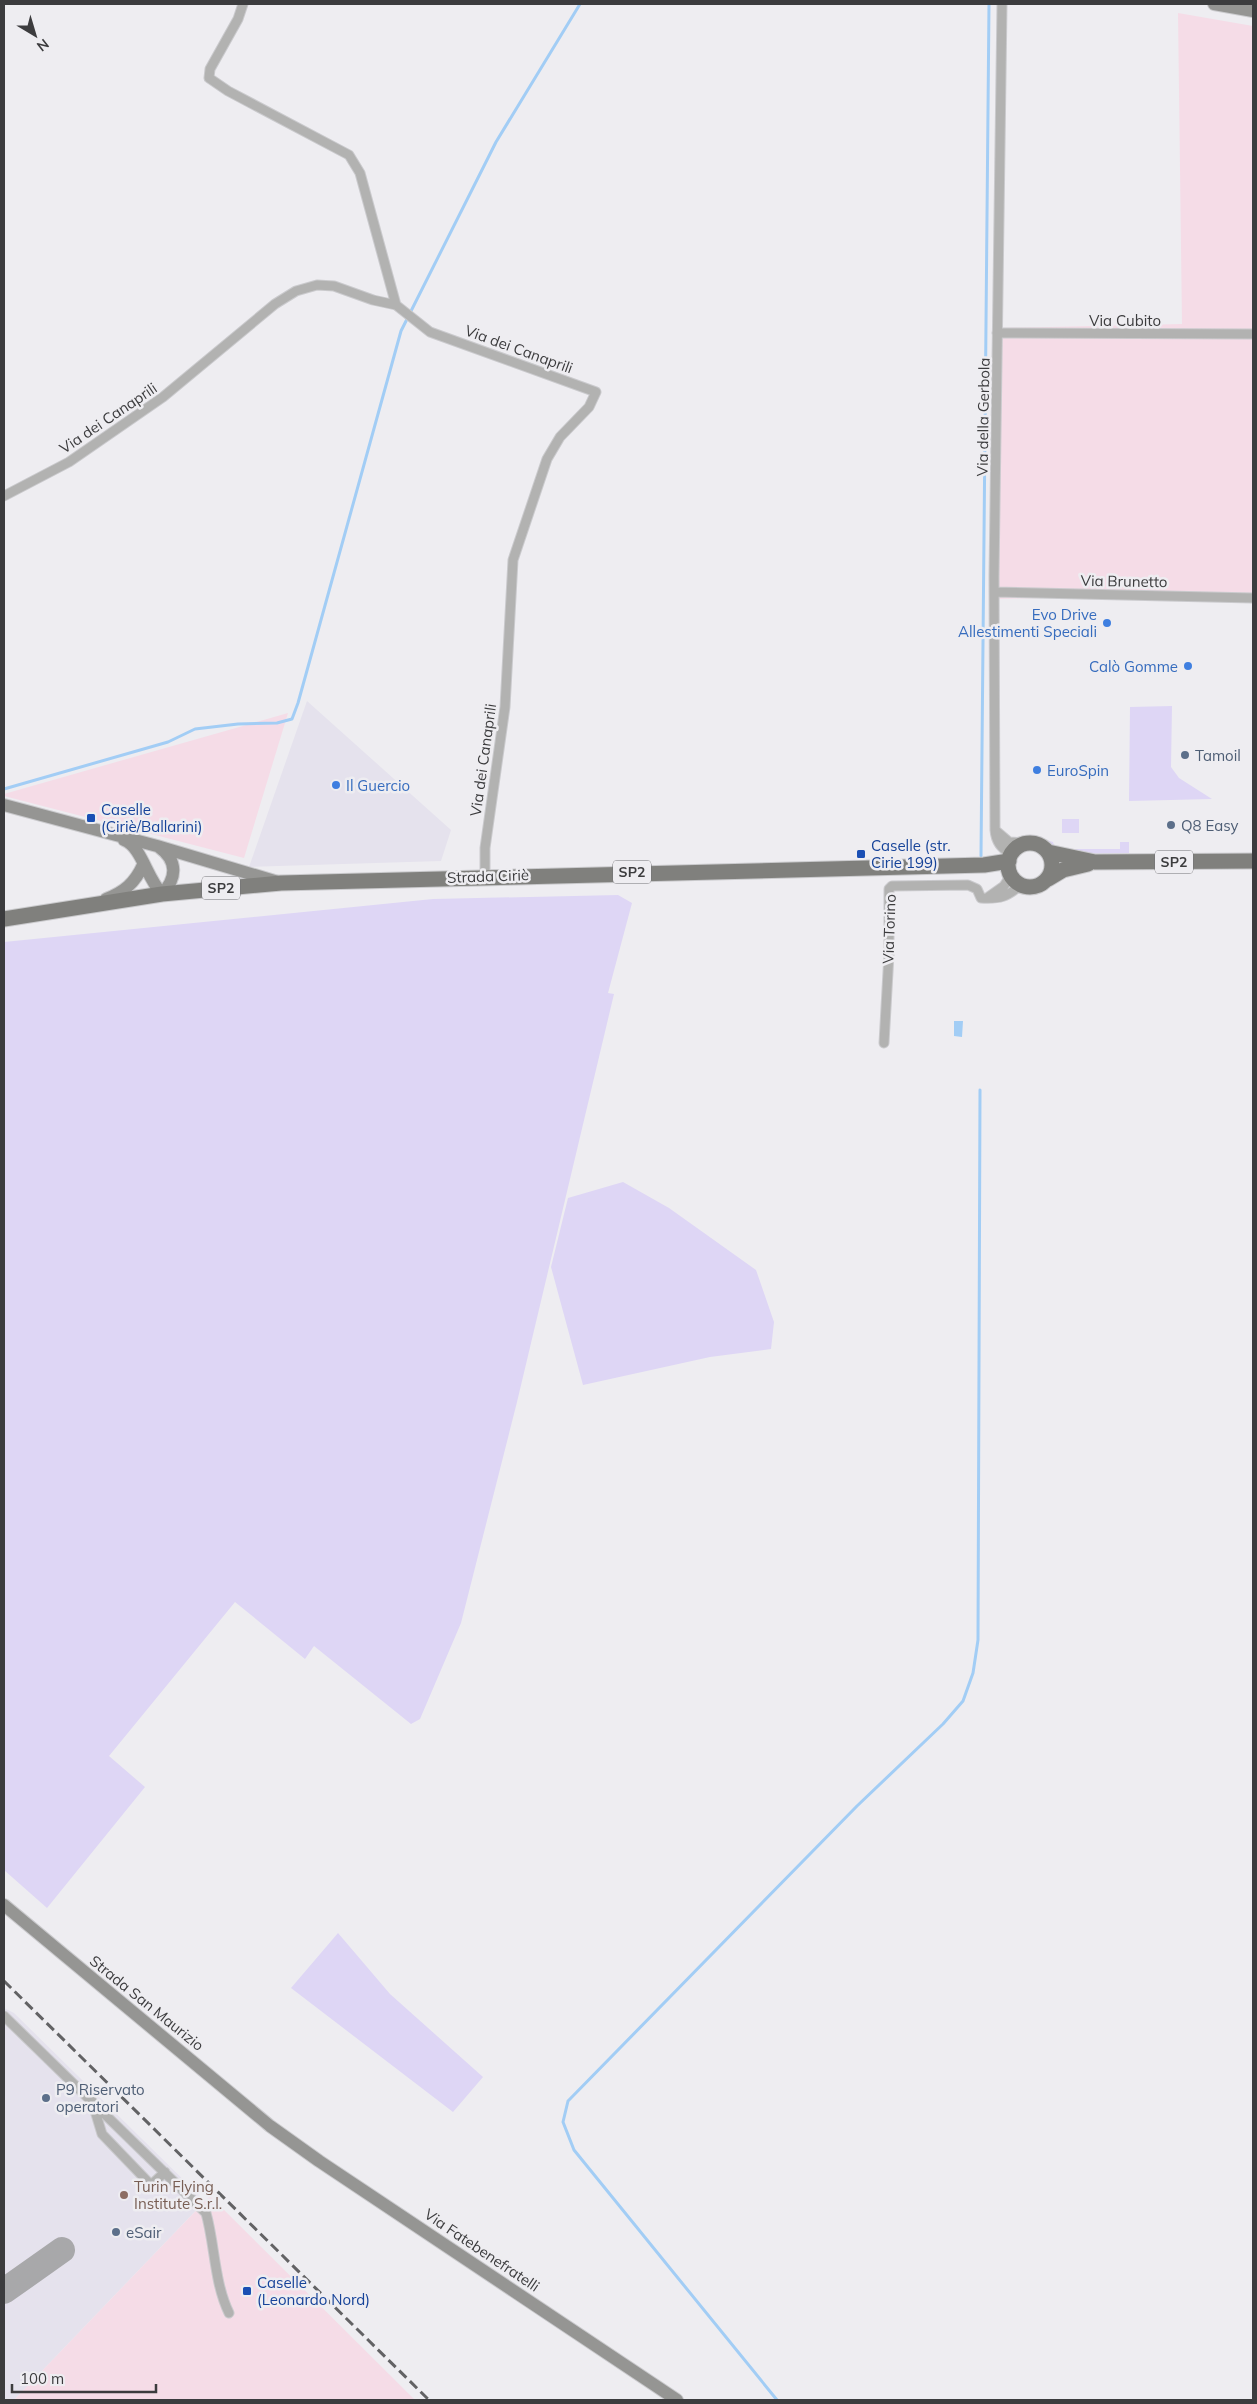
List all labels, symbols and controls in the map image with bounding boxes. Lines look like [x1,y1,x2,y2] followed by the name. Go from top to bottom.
[10,10,60,60] north arrow
[33,35,53,56] text: N
[1089,311,1161,330] street label: Via Cubito
[462,321,576,377] street label: Via dei Canaprili
[972,357,994,477] street label: Via della Gerbola
[56,378,160,458] street label: Via dei Canaprili
[1080,571,1168,591] street label: Via Brunetto
[958,605,1097,641] place label: Evo Drive Allestimenti Speciali
[1101,617,1113,629] marker: Evo Drive Allestimenti Speciali
[1089,657,1178,676] place label: Calò Gomme
[1182,660,1194,672] marker: Calò Gomme
[466,702,500,818] street label: Via dei Canaprili
[1195,746,1241,765] place label: Tamoil
[1179,749,1191,761] marker: Tamoil
[1047,761,1109,780] place label: EuroSpin
[1031,764,1043,776] marker: EuroSpin
[346,776,410,795] place label: Il Guercio
[330,779,342,791] marker: Il Guercio
[101,800,202,836] place label: Caselle (Ciriè/Ballarini)
[85,812,97,824] marker: Caselle (Ciriè/Ballarini)
[1181,816,1238,835] place label: Q8 Easy
[1165,819,1177,831] marker: Q8 Easy
[871,836,951,872] place label: Caselle (str. Cirie 199)
[855,848,867,860] marker: Caselle (str. Cirie 199)
[1155,850,1193,874] road number: SP2
[613,860,651,884] road number: SP2
[447,865,529,887] street label: Strada Ciriè
[202,876,240,900] road number: SP2
[878,894,900,964] street label: Via Torino
[86,1951,208,2055] street label: Strada San Maurizio
[56,2080,145,2116] place label: P9 Riservato operatori
[40,2092,52,2104] marker: P9 Riservato operatori
[134,2177,222,2213] place label: Turin Flying Institute S.r.l.
[118,2189,130,2201] marker: Turin Flying Institute S.r.l.
[421,2204,543,2296] street label: Via Fatebenefratelli
[126,2223,162,2242] place label: eSair
[110,2226,122,2238] marker: eSair
[257,2273,370,2309] place label: Caselle (Leonardo Nord)
[241,2285,253,2297] marker: Caselle (Leonardo Nord)
[12,2362,156,2394] scale bar
[20,2369,64,2388] text: 100 m

